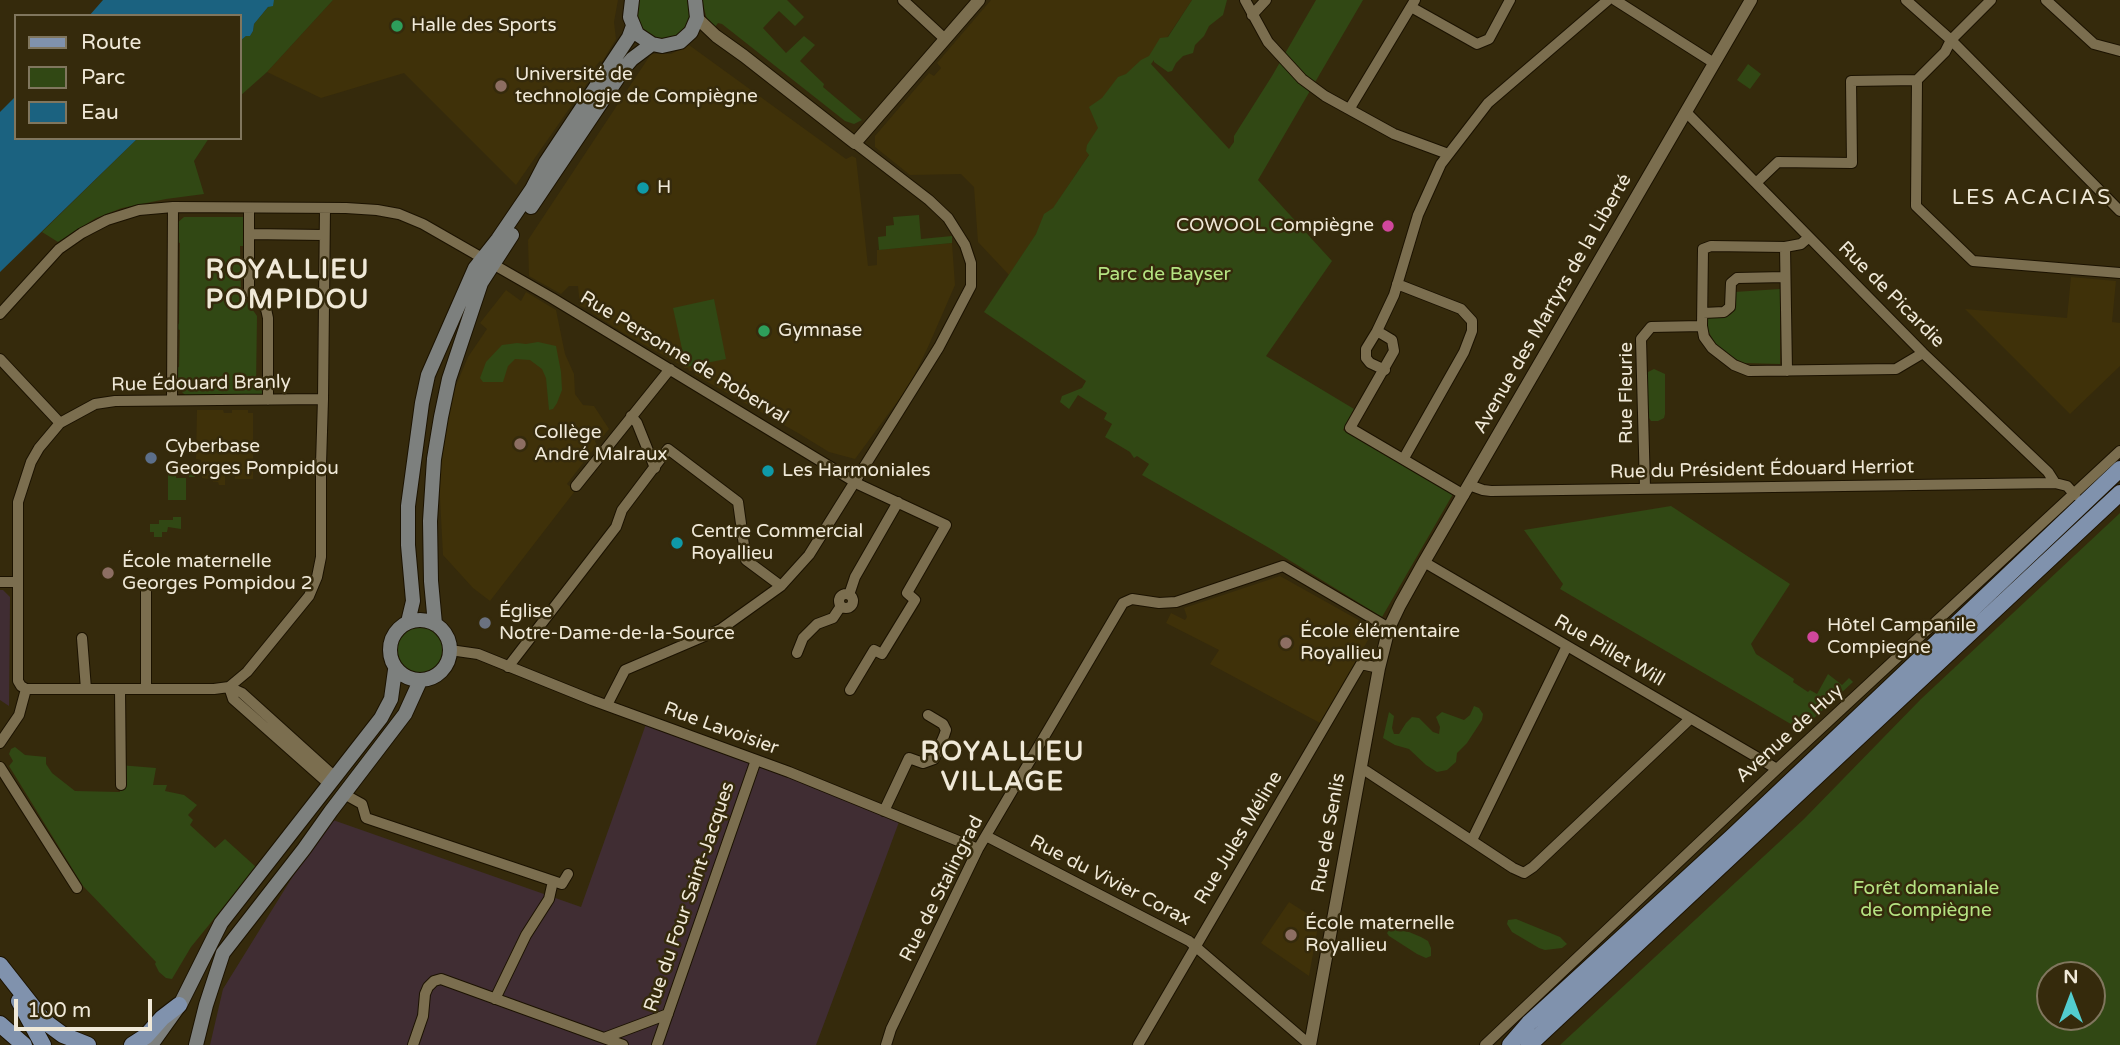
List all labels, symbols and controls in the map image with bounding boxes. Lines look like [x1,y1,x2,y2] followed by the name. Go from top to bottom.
[14,14,242,140] legend
[411,15,557,37] place label: Halle des Sports
[389,18,405,34] marker: Halle des Sports
[81,30,141,55] text: Route
[515,64,758,108] place label: Université de technologie de Compiègne
[81,65,125,90] text: Parc
[493,78,509,94] marker: Université de technologie de Compiègne
[81,100,119,125] text: Eau
[1469,170,1637,438] street label: Avenue des Martyrs de la Liberté
[657,177,671,199] place label: H
[635,180,651,196] marker: H
[1953,185,2111,211] district label: LES ACACIAS
[1176,215,1374,237] place label: COWOOL Compiègne
[1380,218,1396,234] marker: COWOOL Compiègne
[1833,237,1949,353] street label: Rue de Picardie
[207,255,369,316] district label: ROYALLIEU POMPIDOU
[1097,264,1231,286] park label: Parc de Bayser
[576,287,792,429] street label: Rue Personne de Roberval
[778,320,862,342] place label: Gymnase
[756,323,772,339] marker: Gymnase
[1616,342,1638,444] street label: Rue Fleurie
[111,371,291,397] street label: Rue Édouard Branly
[534,422,668,466] place label: Collège André Malraux
[165,436,339,480] place label: Cyberbase Georges Pompidou
[512,436,528,452] marker: Collège André Malraux
[143,450,159,466] marker: Cyberbase Georges Pompidou
[1610,456,1914,484] street label: Rue du Président Édouard Herriot
[782,460,931,482] place label: Les Harmoniales
[760,463,776,479] marker: Les Harmoniales
[691,521,863,565] place label: Centre Commercial Royallieu
[669,535,685,551] marker: Centre Commercial Royallieu
[122,551,313,595] place label: École maternelle Georges Pompidou 2
[100,565,116,581] marker: École maternelle Georges Pompidou 2
[499,601,735,645] place label: Église Notre-Dame-de-la-Source
[1550,610,1668,692] street label: Rue Pillet Will
[477,615,493,631] marker: Église Notre-Dame-de-la-Source
[1827,615,1976,659] place label: Hôtel Campanile Compiegne
[1300,621,1460,665] place label: École élémentaire Royallieu
[1805,629,1821,645] marker: Hôtel Campanile Compiegne
[1278,635,1294,651] marker: École élémentaire Royallieu
[1732,680,1848,788] street label: Avenue de Huy
[661,698,781,760] street label: Rue Lavoisier
[922,737,1084,798] district label: ROYALLIEU VILLAGE
[1190,767,1288,909] street label: Rue Jules Méline
[1307,771,1351,895] street label: Rue de Senlis
[640,779,740,1015] street label: Rue du Four Saint-Jacques
[895,812,989,966] street label: Rue de Stalingrad
[1026,831,1194,931] street label: Rue du Vivier Corax
[1853,878,1999,922] park label: Forêt domaniale de Compiègne
[1305,913,1454,957] place label: École maternelle Royallieu
[1283,927,1299,943] marker: École maternelle Royallieu
[2036,961,2106,1031] north arrow
[2063,966,2079,988] text: N
[18,986,156,1030] scale bar
[27,998,91,1023] text: 100 m

